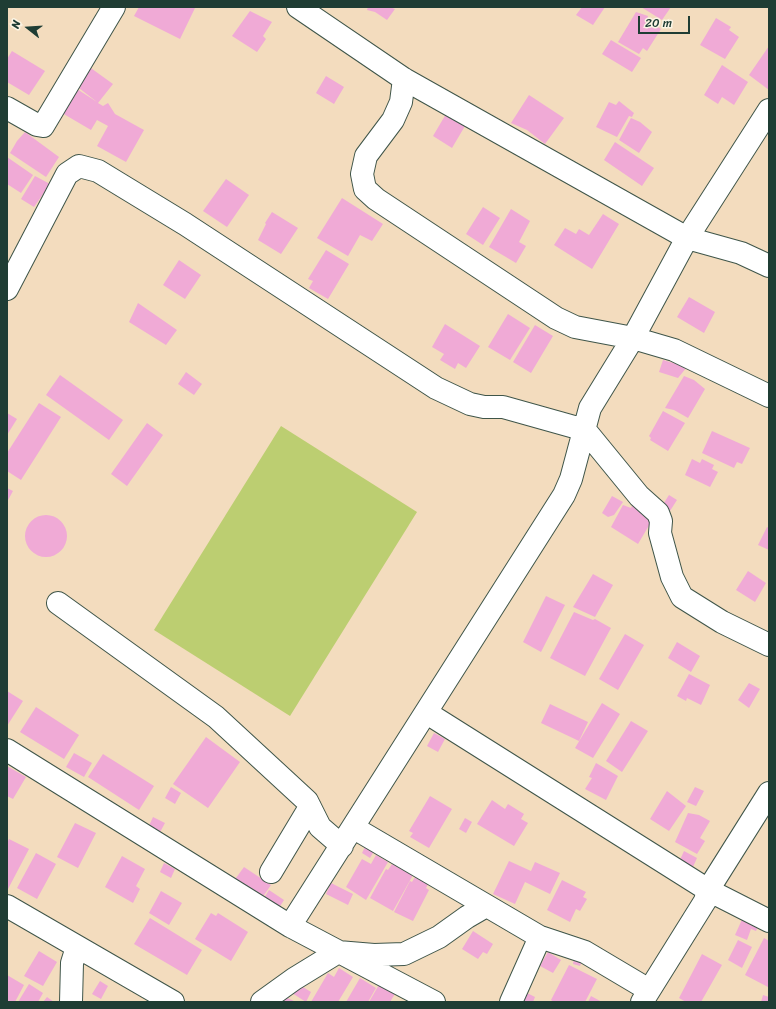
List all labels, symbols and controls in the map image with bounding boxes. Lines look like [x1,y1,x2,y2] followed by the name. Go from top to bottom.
[8,8,48,48] north arrow
[640,8,692,34] scale bar
[645,12,672,34] text: 20 m
[6,18,26,31] text: N

